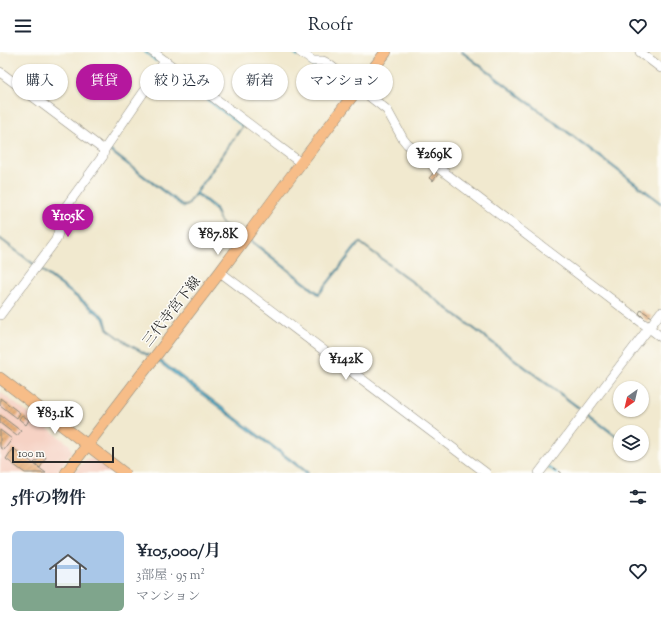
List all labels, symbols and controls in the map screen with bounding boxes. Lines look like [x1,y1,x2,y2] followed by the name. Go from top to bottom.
[308,13,353,39] text: Roofr
[12,15,34,37] icon: menu
[627,15,649,37] icon: heart
[12,64,68,100] chip: 購入
[76,64,132,100] chip: 賃貸
[140,64,224,100] chip: 絞り込み
[232,64,288,100] chip: 新着
[296,64,393,100] chip: マンション
[406,142,462,176] pin: ¥269K
[416,146,452,164] text: ¥269K
[40,204,96,238] pin: ¥105K
[51,208,85,226] text: ¥105K
[185,222,251,256] pin: ¥87.8K
[198,226,238,244] text: ¥87.8K
[139,273,206,351] street label: 三代寺宮下線
[318,347,374,381] pin: ¥142K
[329,351,363,369] text: ¥142K
[613,381,649,417] north arrow
[613,381,649,461] map controls
[22,401,88,435] pin: ¥83.1K
[36,405,74,423] text: ¥83.1K
[613,425,649,461] button: layers
[12,445,114,464] scale bar
[18,446,45,462] text: 100 m
[627,486,649,508] icon: filters
[12,487,86,511] text: 5件の物件
[136,540,221,564] text: ¥105,000/月
[44,547,92,595] icon: home
[627,560,649,582] icon: heart
[136,567,205,585] text: 3部屋 · 95 m²
[136,588,200,606] text: マンション

